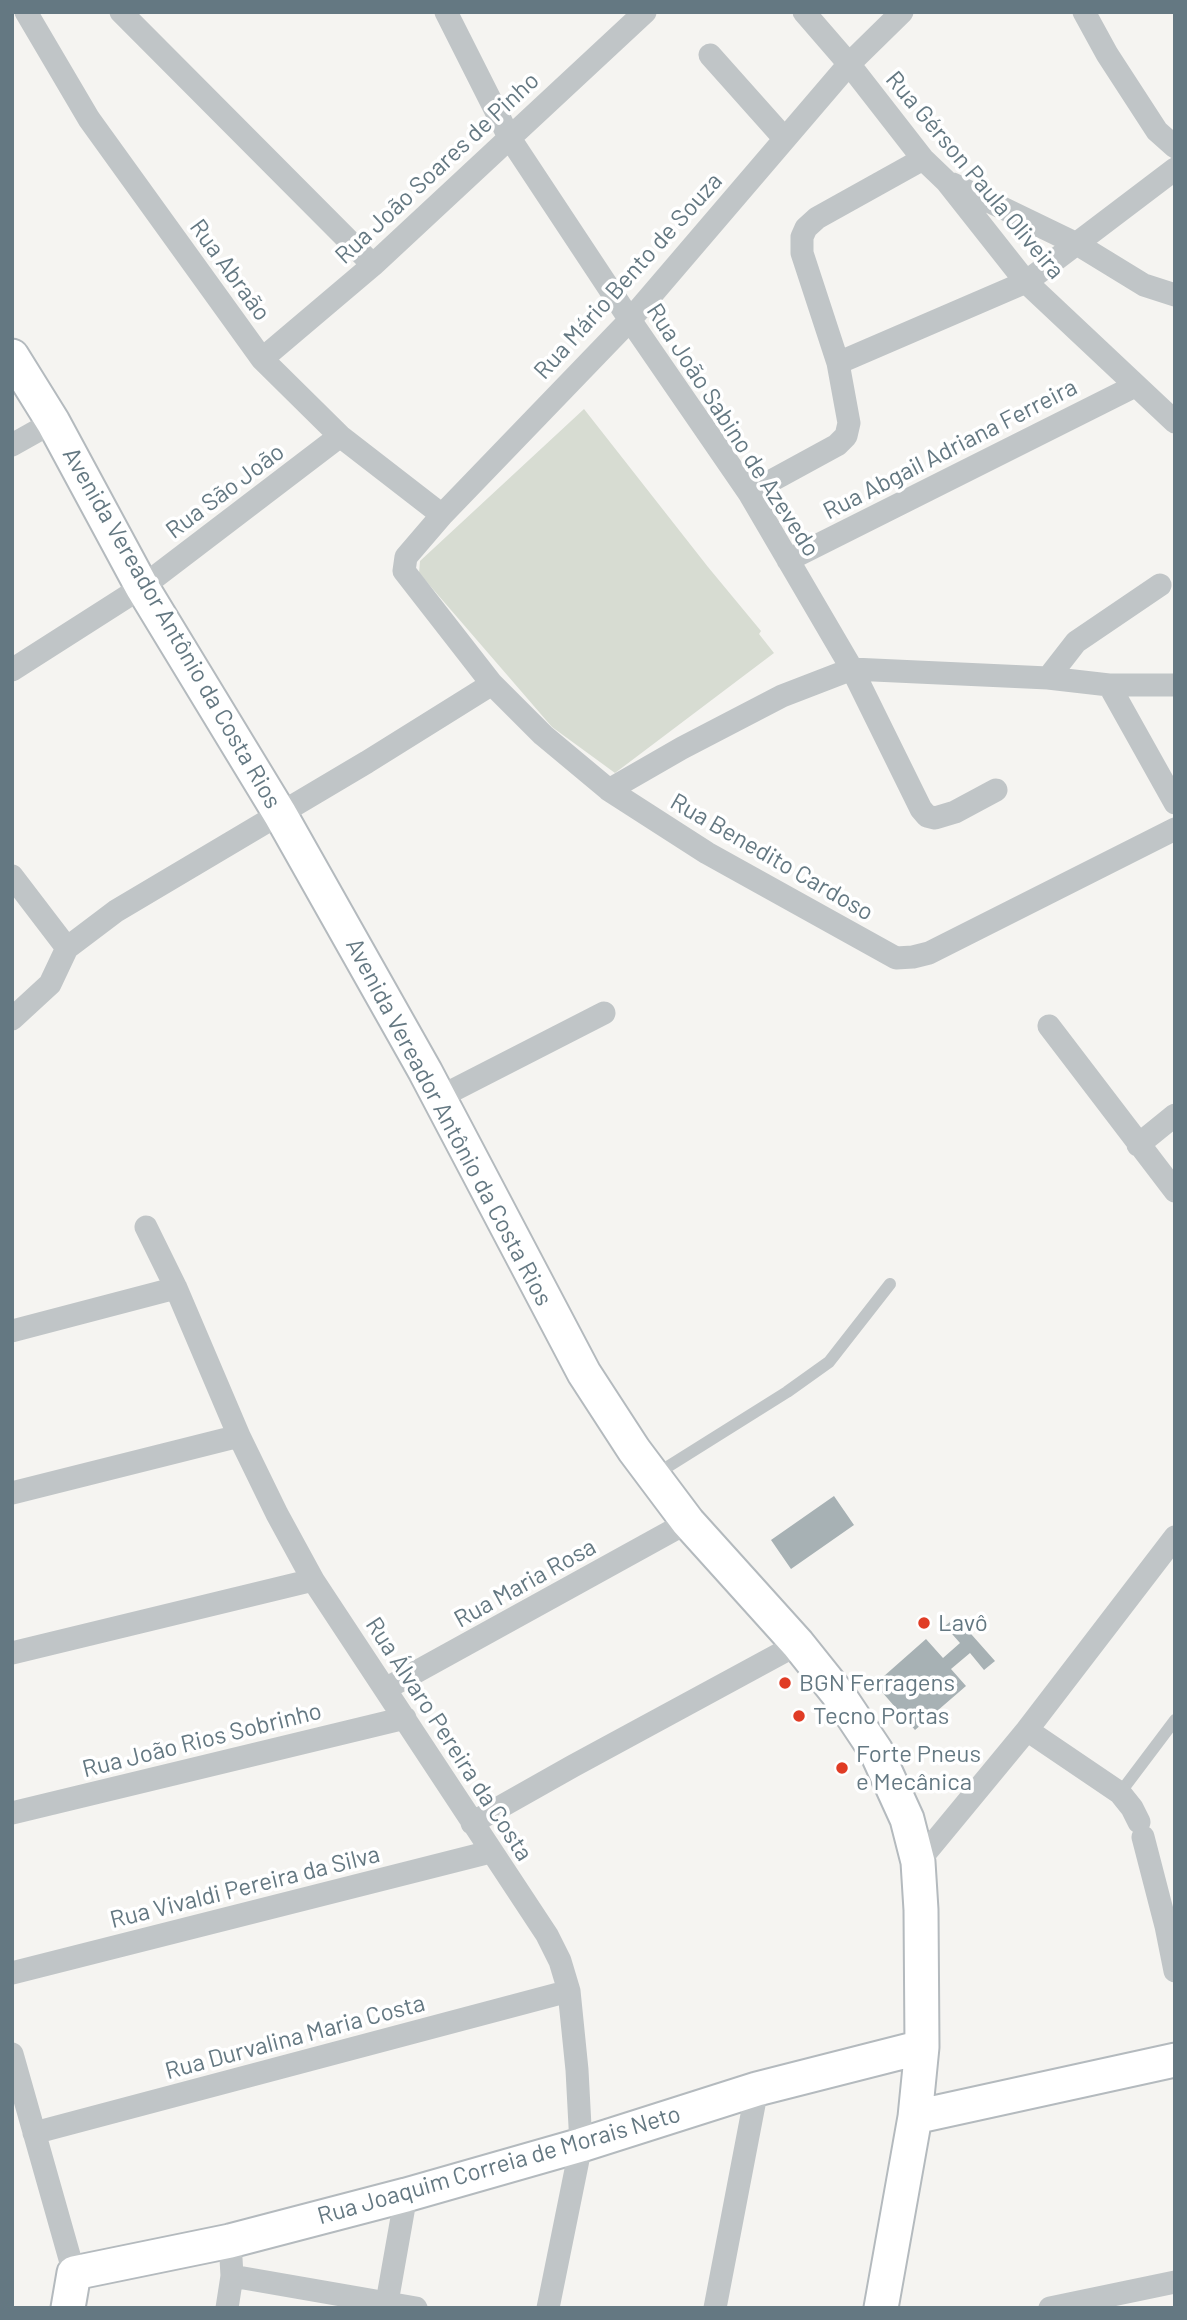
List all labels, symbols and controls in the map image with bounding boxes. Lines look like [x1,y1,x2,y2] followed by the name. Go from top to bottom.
[880,65,1070,285] street label: Rua Gérson Paula Oliveira
[329,66,545,270] street label: Rua João Soares de Pinho
[528,167,728,385] street label: Rua Mário Bento de Souza
[184,214,276,326] street label: Rua Abraão
[640,298,826,562] street label: Rua João Sabino de Azevedo
[818,372,1082,526] street label: Rua Abgail Adriana Ferreira
[160,437,290,545] street label: Rua São João
[56,442,288,814] street label: Avenida Vereador Antônio da Costa Rios
[665,787,879,927] street label: Rua Benedito Cardoso
[340,933,558,1311] street label: Avenida Vereador Antônio da Costa Rios
[449,1532,601,1634] street label: Rua Maria Rosa
[938,1609,988,1637] place label: Lavô
[359,1612,539,1866] street label: Rua Álvaro Pereira da Costa
[916,1615,932,1631] marker: Lavô
[799,1669,955,1697] place label: BGN Ferragens
[777,1675,793,1691] marker: BGN Ferragens
[79,1696,325,1784] street label: Rua João Rios Sobrinho
[813,1702,949,1730] place label: Tecno Portas
[791,1708,807,1724] marker: Tecno Portas
[856,1740,981,1796] place label: Forte Pneus e Mecânica
[834,1760,850,1776] marker: Forte Pneus e Mecânica
[107,1840,383,1934] street label: Rua Vivaldi Pereira da Silva
[162,1988,428,2086] street label: Rua Durvalina Maria Costa
[314,2099,684,2231] street label: Rua Joaquim Correia de Morais Neto

